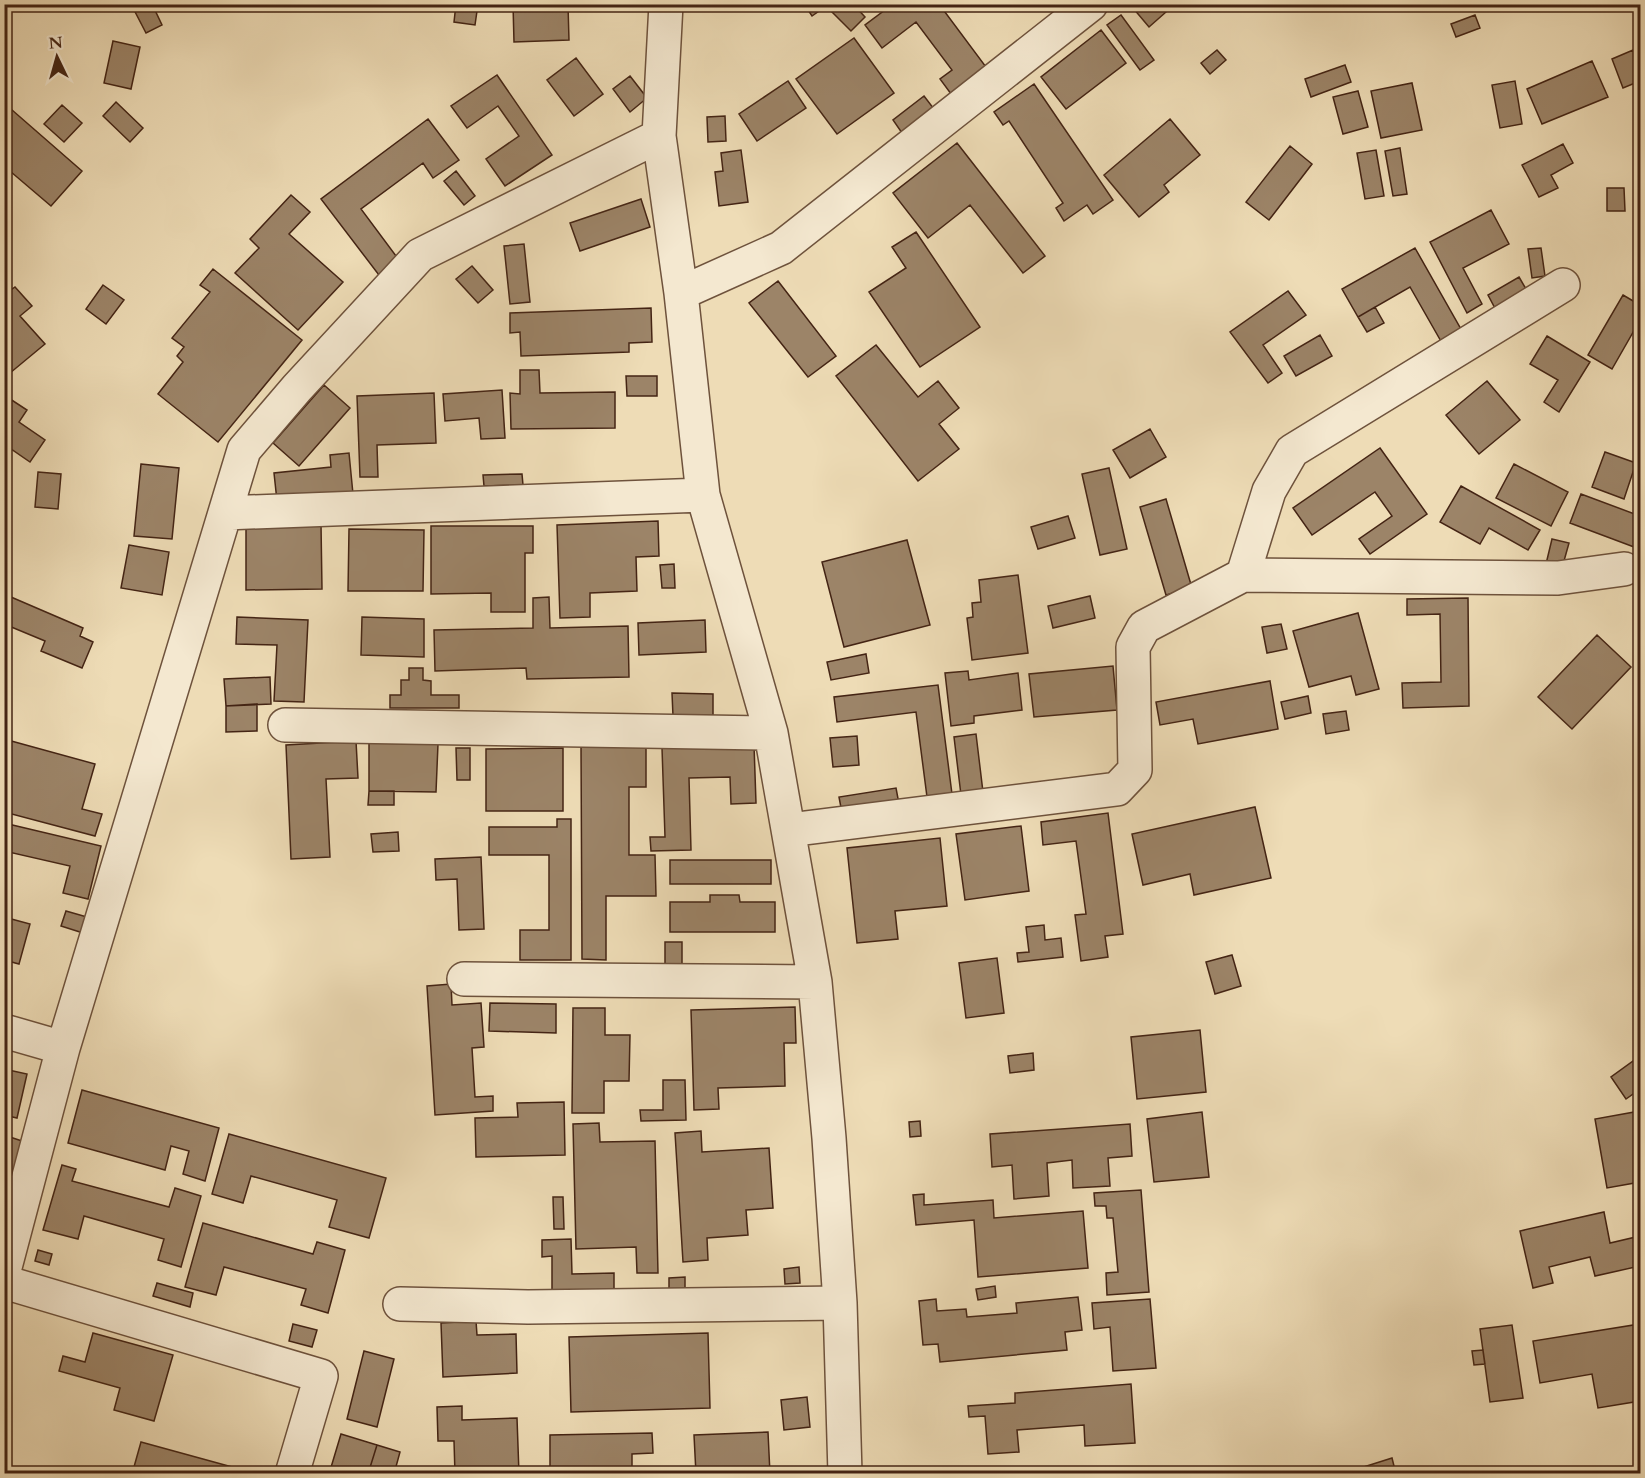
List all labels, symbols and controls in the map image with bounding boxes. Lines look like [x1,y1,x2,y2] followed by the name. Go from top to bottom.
[27,27,87,87] north arrow
[48,31,64,55] text: N

